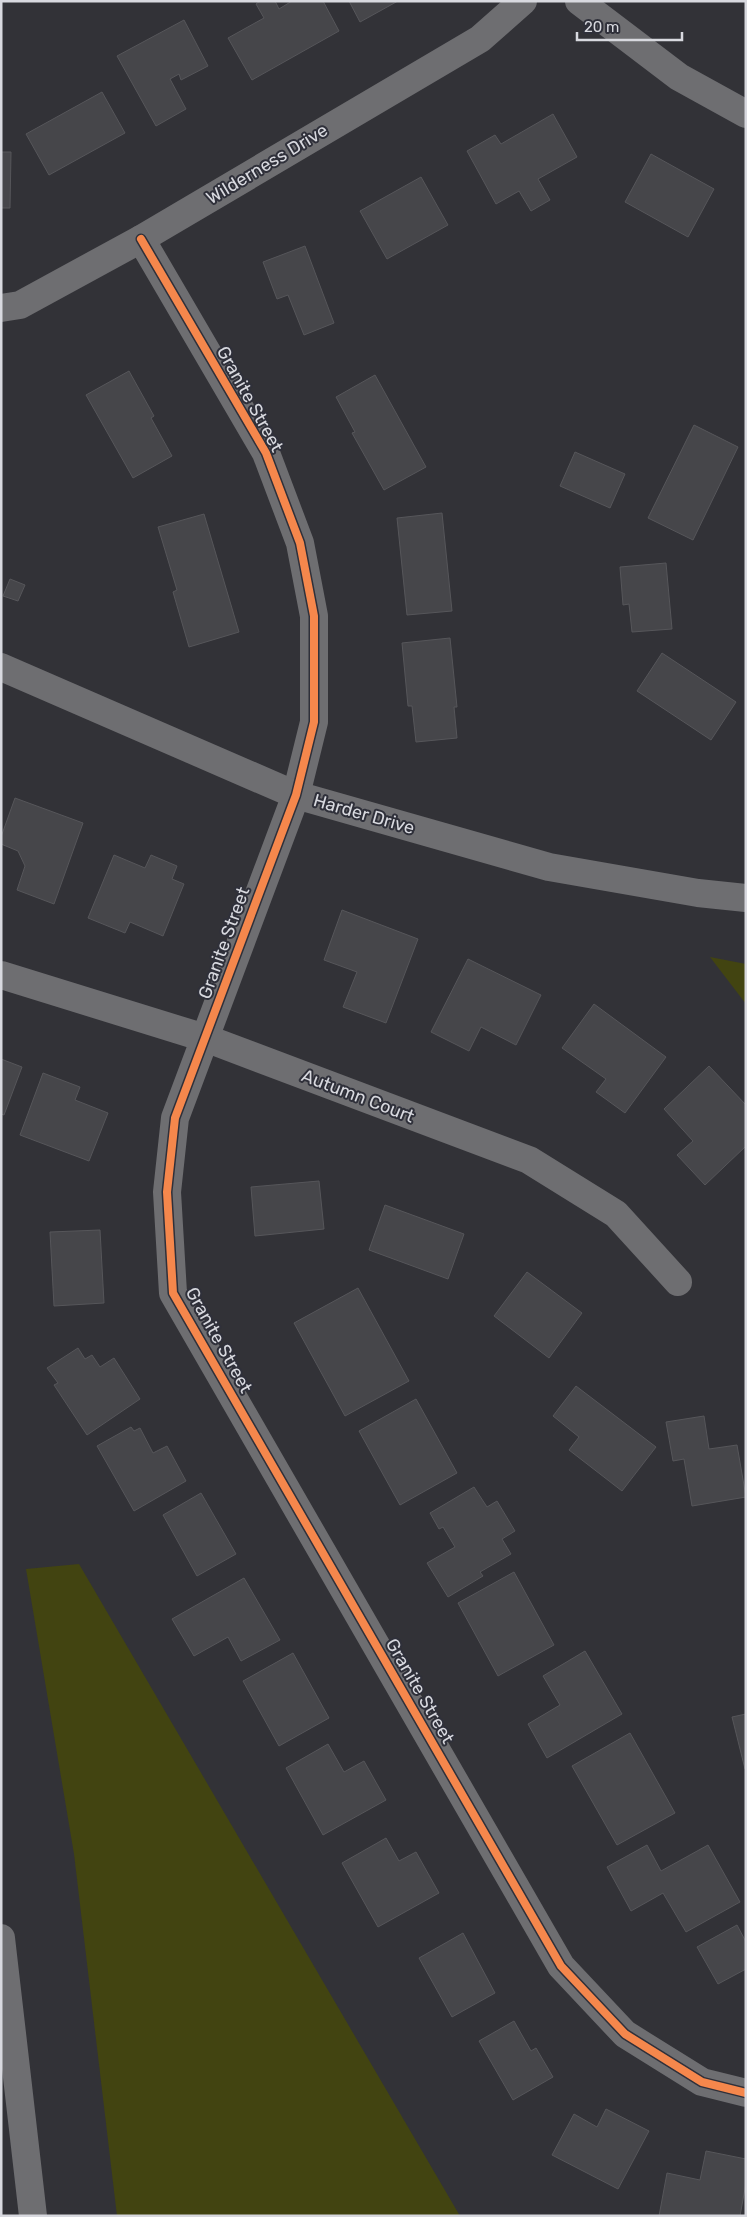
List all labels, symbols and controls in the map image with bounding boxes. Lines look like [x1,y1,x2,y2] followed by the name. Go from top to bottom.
[577,10,682,42] scale bar
[584,18,619,36] text: 20 m
[202,119,332,209] street label: Wilderness Drive
[212,342,288,456] street label: Granite Street
[311,789,417,839] street label: Harder Drive
[194,884,254,1002] street label: Granite Street
[299,1064,417,1128] street label: Autumn Court
[181,1283,257,1397] street label: Granite Street
[381,1635,459,1747] street label: Granite Street

